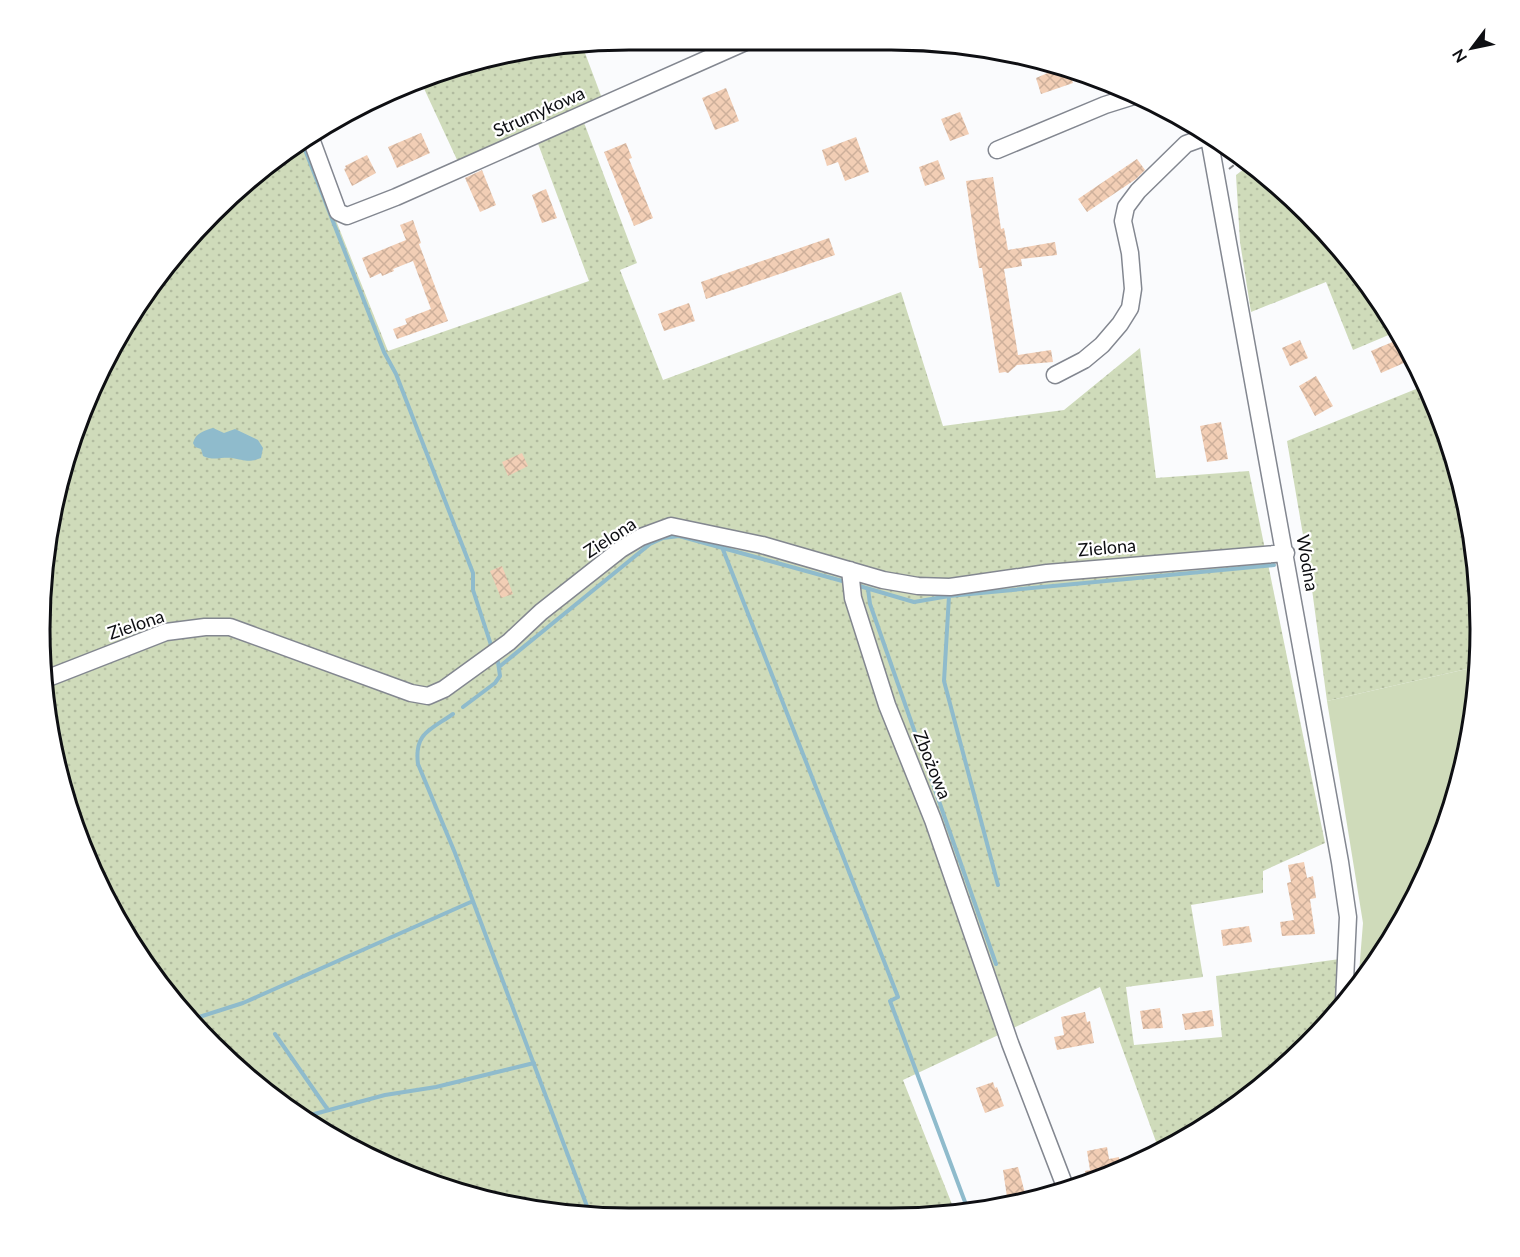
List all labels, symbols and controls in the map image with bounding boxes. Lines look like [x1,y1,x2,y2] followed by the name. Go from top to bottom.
[1442,18,1502,78] north arrow
[1448,46,1470,66] text: N
[489,81,588,141] street label: Strumykowa
[579,512,640,562] street label: Zielona
[1292,533,1324,593] street label: Wodna
[1077,534,1137,560] street label: Zielona
[105,604,167,644] street label: Zielona
[909,727,957,802] street label: Zbożowa

